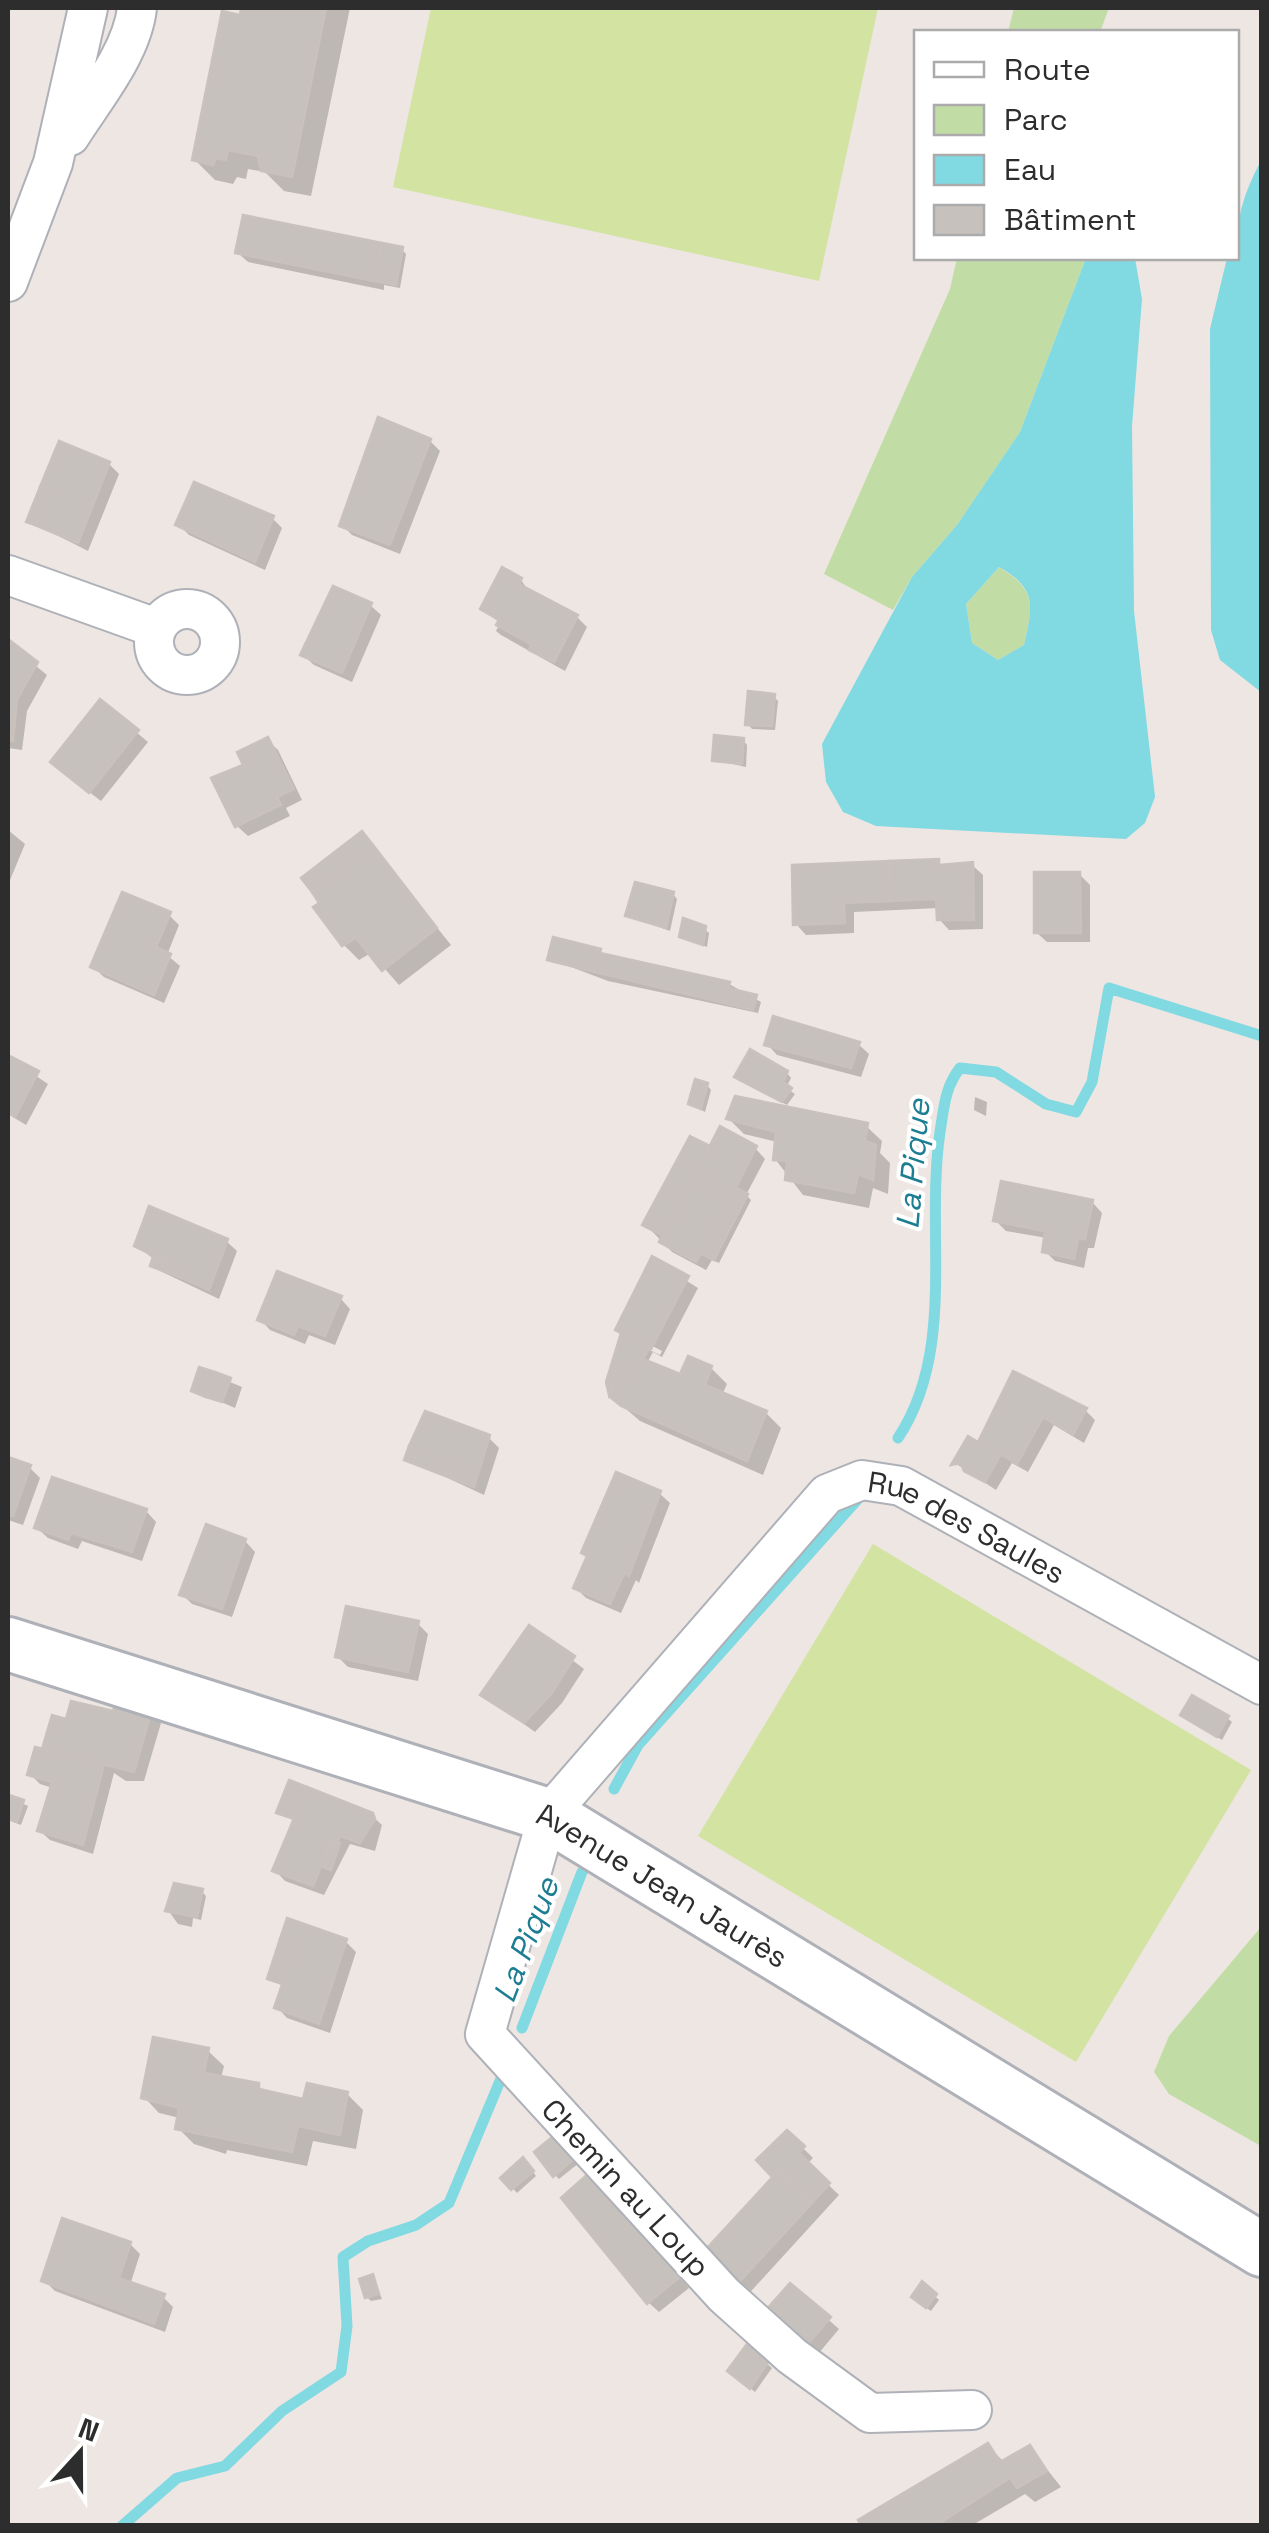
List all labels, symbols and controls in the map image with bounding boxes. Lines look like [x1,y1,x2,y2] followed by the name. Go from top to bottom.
[914,30,1239,260] legend
[1004,50,1091,89] text: Route
[1004,100,1068,139] text: Parc
[1004,150,1056,189] text: Eau
[1004,200,1137,239] text: Bâtiment
[887,1096,939,1231] water label: La Pique
[865,1462,1072,1592] street label: Rue des Saules
[532,1793,795,1976] street label: Avenue Jean Jaurès
[484,1871,568,2008] water label: La Pique
[533,2091,719,2285] street label: Chemin au Loup
[30,2403,130,2503] north arrow
[74,2409,104,2450] text: N

